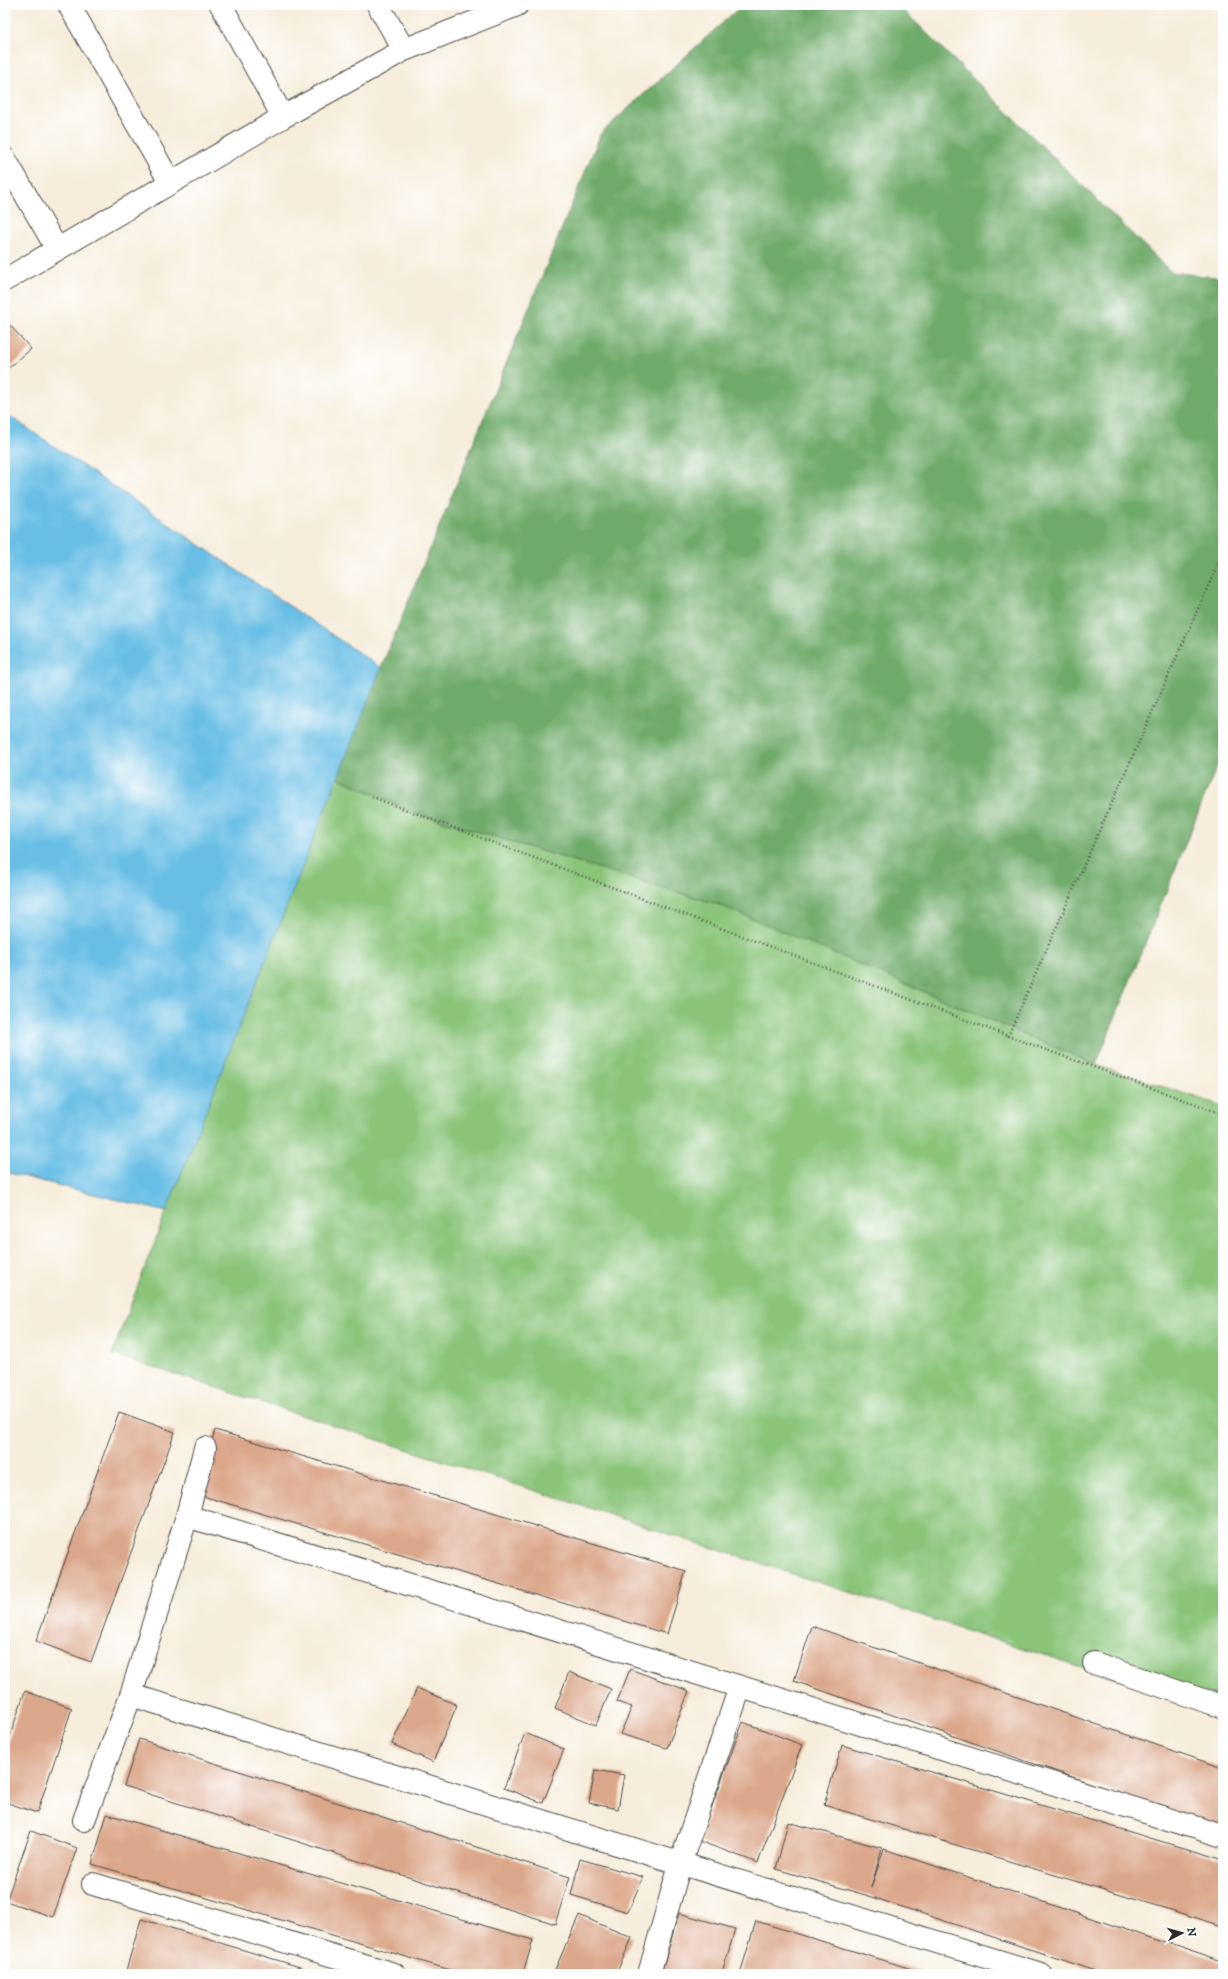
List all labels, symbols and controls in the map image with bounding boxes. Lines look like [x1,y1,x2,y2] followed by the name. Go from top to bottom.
[1162,1913,1202,1953] north arrow
[1184,1927,1198,1937] text: N

